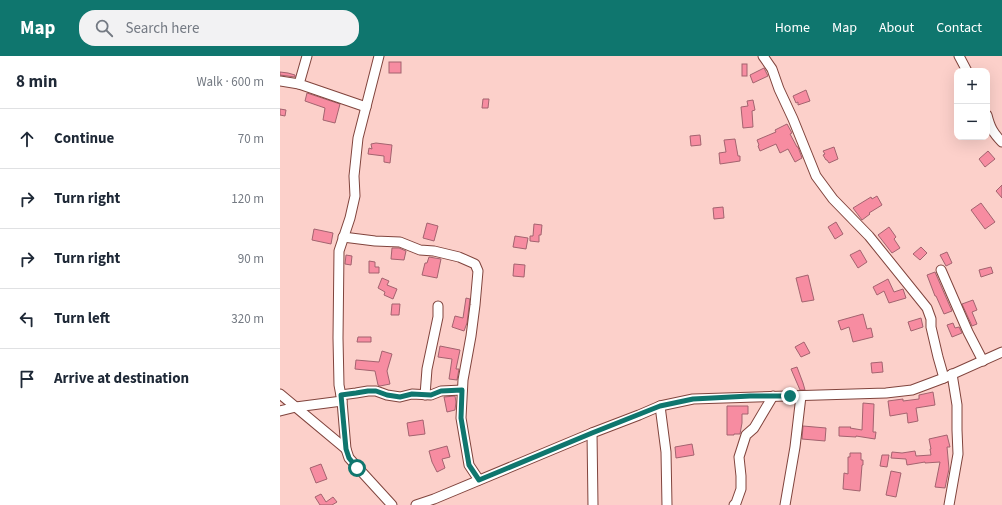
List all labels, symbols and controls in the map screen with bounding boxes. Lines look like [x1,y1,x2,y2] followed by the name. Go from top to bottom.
[79,10,359,46] search box
[20,15,55,42] text: Map
[93,17,115,39] icon: search
[125,18,199,39] text: Search here
[775,18,810,38] text: Home
[832,18,857,38] text: Map
[879,18,914,38] text: About
[936,18,982,38] text: Contact
[954,68,990,140] map controls
[954,68,990,104] button: +
[16,70,57,94] text: 8 min
[196,73,264,91] text: Walk · 600 m
[954,104,990,140] button: −
[16,128,38,150] icon: ahead
[54,128,114,149] text: Continue
[238,130,264,148] text: 70 m
[16,188,38,210] icon: right
[54,188,120,209] text: Turn right
[231,190,264,208] text: 120 m
[16,248,38,270] icon: right
[54,248,120,269] text: Turn right
[238,250,264,268] text: 90 m
[16,308,38,330] icon: left
[54,308,110,329] text: Turn left
[231,310,264,328] text: 320 m
[16,368,38,390] icon: arrive
[54,368,189,389] text: Arrive at destination
[781,387,799,405] route end
[348,459,366,477] route start

